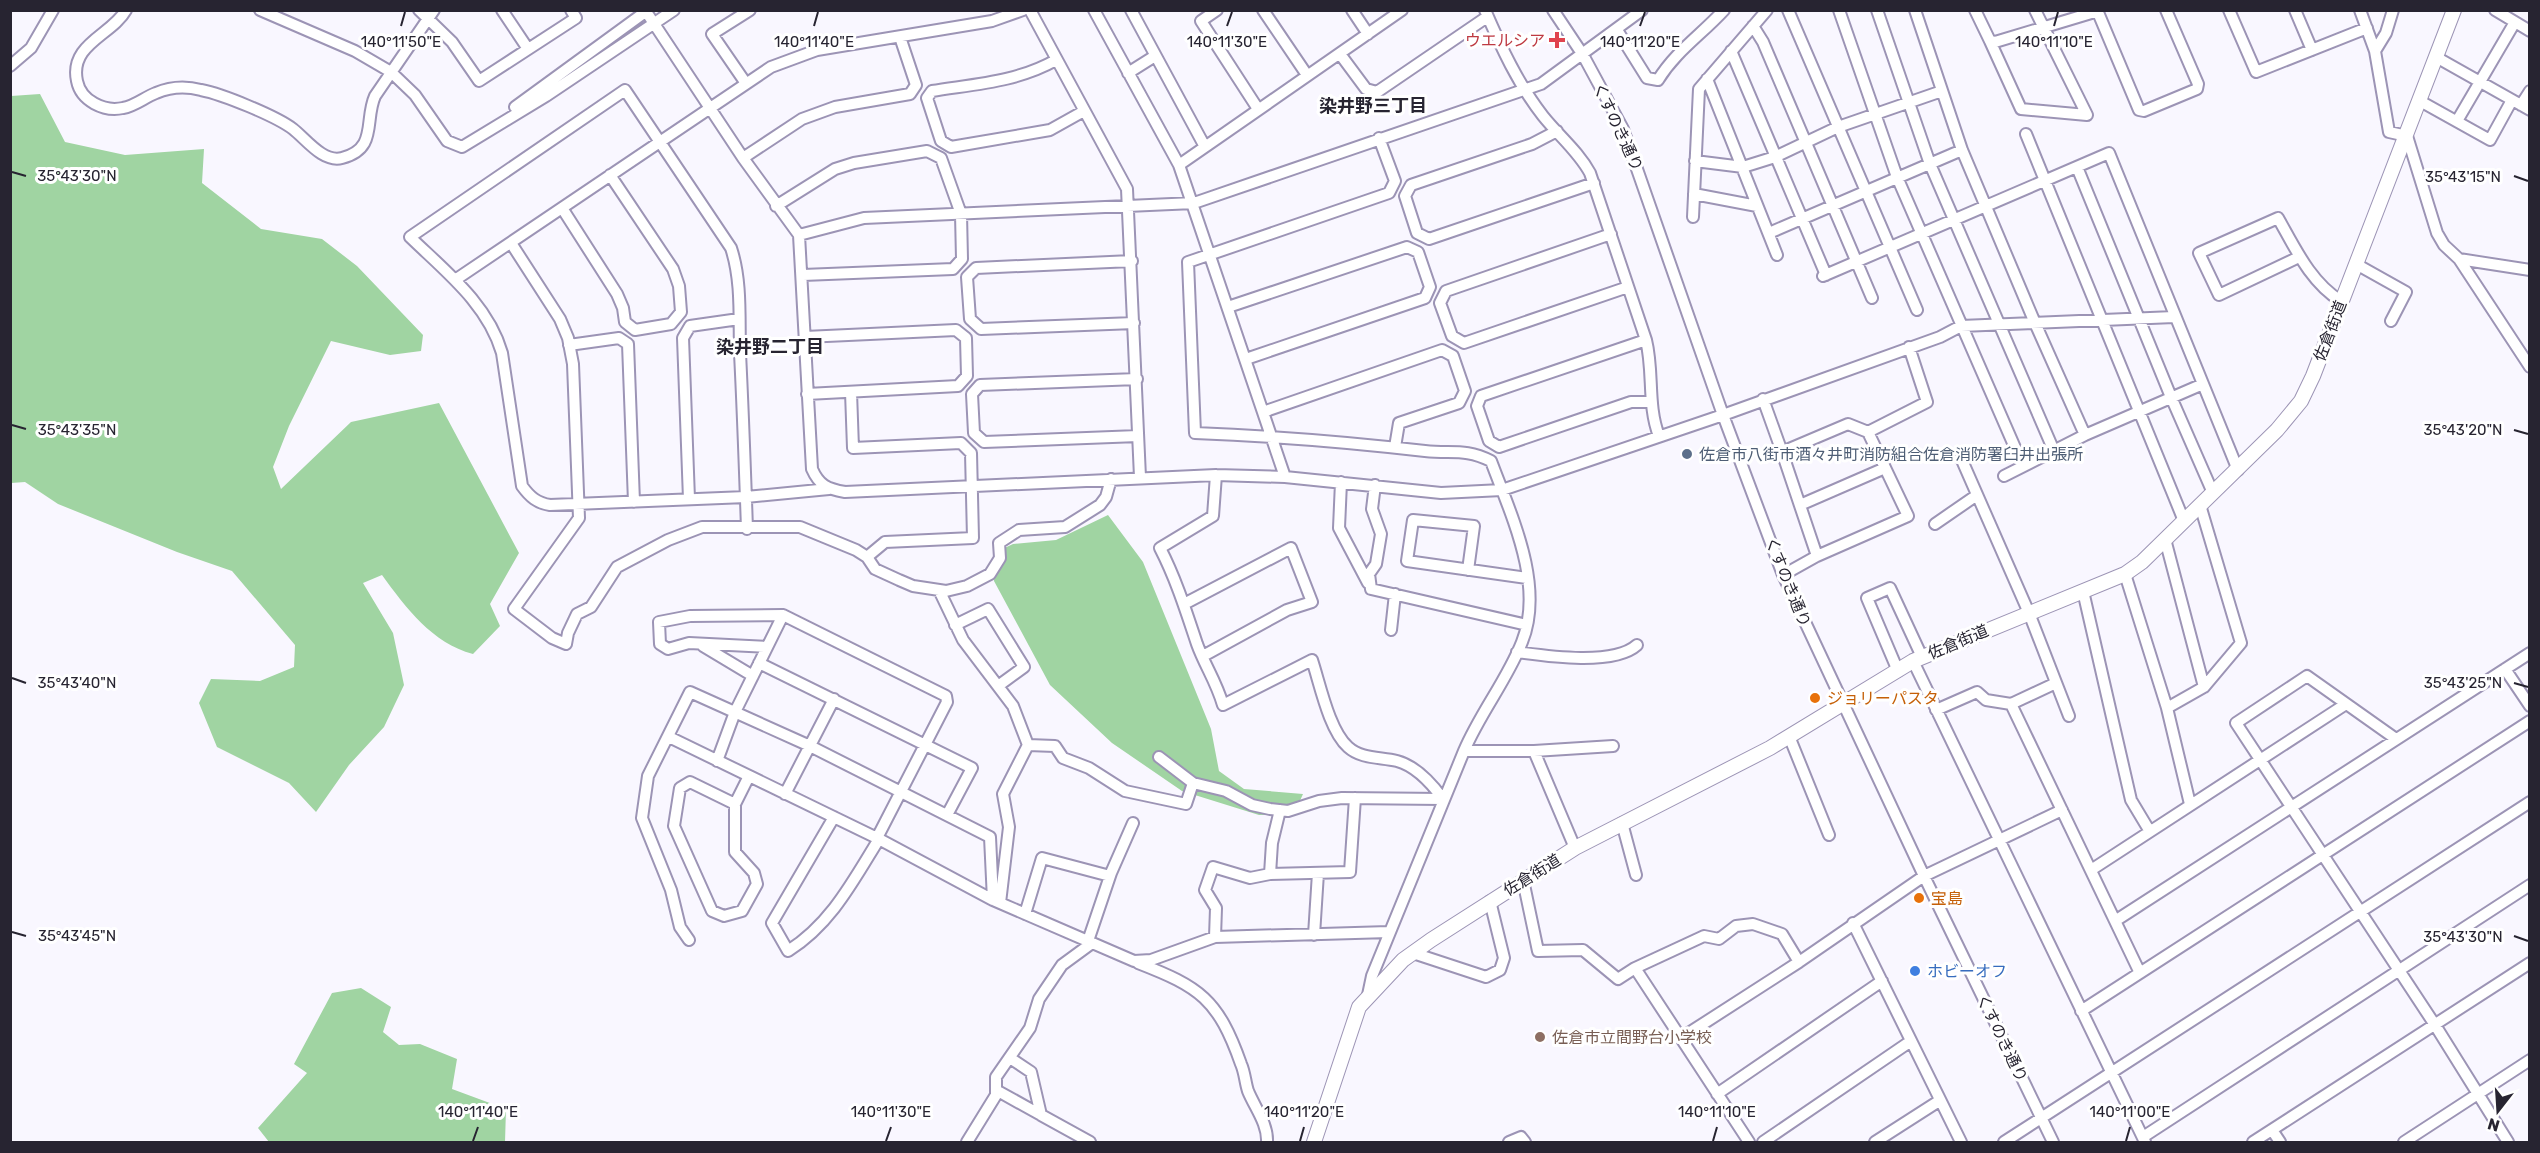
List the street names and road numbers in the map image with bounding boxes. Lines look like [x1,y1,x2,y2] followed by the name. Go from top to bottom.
[1589,80,1647,174] street label: くすのき通り
[2310,298,2350,364] street label: 佐倉街道
[1761,534,1815,630] street label: くすのき通り
[1925,621,1991,663] street label: 佐倉街道
[1500,850,1564,900] street label: 佐倉街道
[1973,991,2031,1085] street label: くすのき通り

